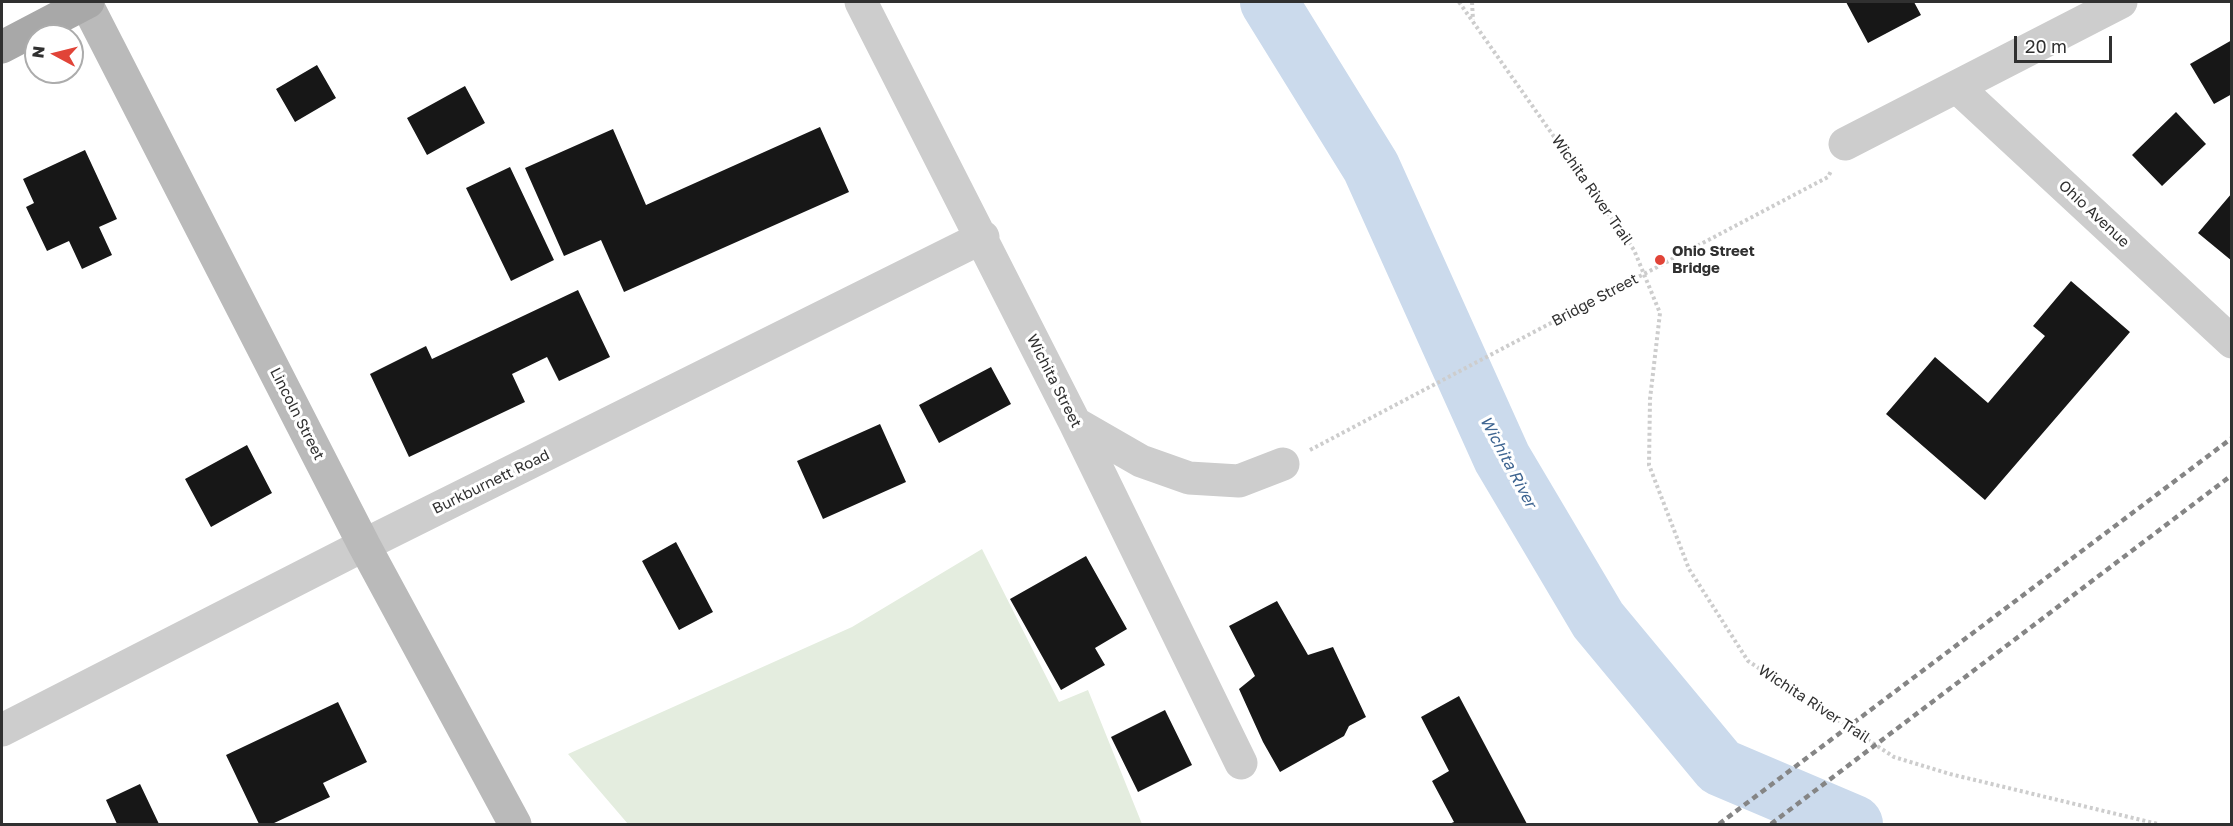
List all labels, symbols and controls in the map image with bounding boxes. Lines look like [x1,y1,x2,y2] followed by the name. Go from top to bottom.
[24,24,84,84] north arrow
[2017,24,2114,62] scale bar
[2025,35,2067,57] text: 20 m
[27,45,49,59] text: N
[1547,132,1637,248] street label: Wichita River Trail
[2055,177,2133,251] street label: Ohio Avenue
[1672,242,1755,277] place label: Ohio Street Bridge
[1653,253,1667,267] marker: Ohio Street Bridge
[1549,270,1641,330] street label: Bridge Street
[1023,331,1085,431] street label: Wichita Street
[266,365,328,463] street label: Lincoln Street
[1476,413,1540,511] water label: Wichita River
[430,446,552,518] street label: Burkburnett Road
[1755,661,1873,747] street label: Wichita River Trail

